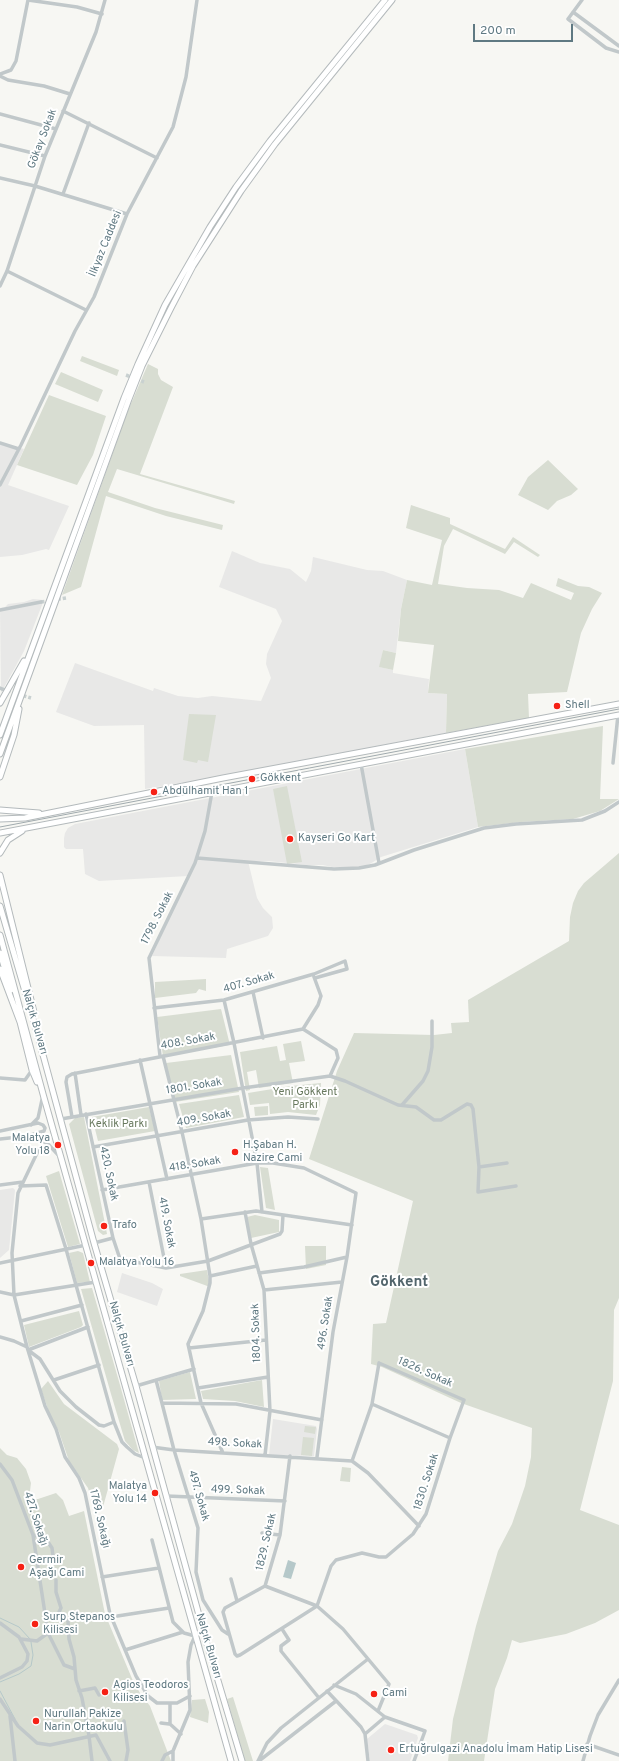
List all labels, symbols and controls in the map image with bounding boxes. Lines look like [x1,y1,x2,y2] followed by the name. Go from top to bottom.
[475,16,575,42] scale bar
[480,23,516,39] text: 200 m
[26,107,60,171] street label: Gökay Sokak
[87,209,125,279] street label: İlkyaz Caddesi
[565,699,590,713] place label: Shell
[552,701,562,711] marker: Shell
[260,772,301,786] place label: Gökkent
[247,774,257,784] marker: Gökkent
[162,785,248,799] place label: Abdülhamit Han 1
[149,787,159,797] marker: Abdülhamit Han 1
[298,832,375,846] place label: Kayseri Go Kart
[285,834,295,844] marker: Kayseri Go Kart
[139,889,177,947] street label: 1798. Sokak
[222,969,276,997] street label: 407. Sokak
[18,988,50,1056] street label: Nalçık Bulvarı
[160,1031,216,1053] street label: 408. Sokak
[165,1076,223,1098] street label: 1801. Sokak
[273,1086,337,1112] park label: Yeni Gökkent Parkı
[176,1108,232,1130] street label: 409. Sokak
[89,1118,147,1132] park label: Keklik Parkı
[12,1132,50,1158] place label: Malatya Yolu 18
[243,1139,302,1165] place label: H.Şaban H. Nazire Cami
[53,1140,63,1150] marker: Malatya Yolu 18
[96,1146,120,1202] street label: 420. Sokak
[230,1147,240,1157] marker: H.Şaban H. Nazire Cami
[168,1154,222,1176] street label: 418. Sokak
[155,1196,177,1250] street label: 419. Sokak
[112,1219,137,1233] place label: Trafo
[99,1221,109,1231] marker: Trafo
[99,1256,174,1270] place label: Malatya Yolu 16
[86,1258,96,1268] marker: Malatya Yolu 16
[370,1274,428,1292] district label: Gökkent
[315,1295,337,1351] street label: 496. Sokak
[105,1300,137,1368] street label: Nalçık Bulvarı
[249,1303,265,1363] street label: 1804. Sokak
[396,1355,454,1391] street label: 1826. Sokak
[207,1436,263,1452] street label: 498. Sokak
[412,1452,442,1512] street label: 1830. Sokak
[184,1469,212,1523] street label: 497. Sokak
[109,1480,147,1506] place label: Malatya Yolu 14
[210,1483,266,1499] street label: 499. Sokak
[86,1488,112,1550] street label: 1769. Sokağı
[150,1488,160,1498] marker: Malatya Yolu 14
[20,1490,50,1548] street label: 427. Sokağı
[254,1512,280,1572] street label: 1829. Sokak
[29,1554,84,1580] place label: Germir Aşağı Cami
[16,1562,26,1572] marker: Germir Aşağı Cami
[43,1611,115,1637] place label: Surp Stepanos Kilisesi
[192,1612,224,1680] street label: Nalçık Bulvarı
[30,1619,40,1629] marker: Surp Stepanos Kilisesi
[113,1679,188,1705] place label: Agios Teodoros Kilisesi
[100,1687,110,1697] marker: Agios Teodoros Kilisesi
[382,1687,407,1701] place label: Cami
[369,1689,379,1699] marker: Cami
[44,1708,123,1734] place label: Nurullah Pakize Narin Ortaokulu
[31,1716,41,1726] marker: Nurullah Pakize Narin Ortaokulu
[399,1743,593,1757] place label: Ertuğrulgazi Anadolu İmam Hatip Lisesi
[386,1745,396,1755] marker: Ertuğrulgazi Anadolu İmam Hatip Lisesi

